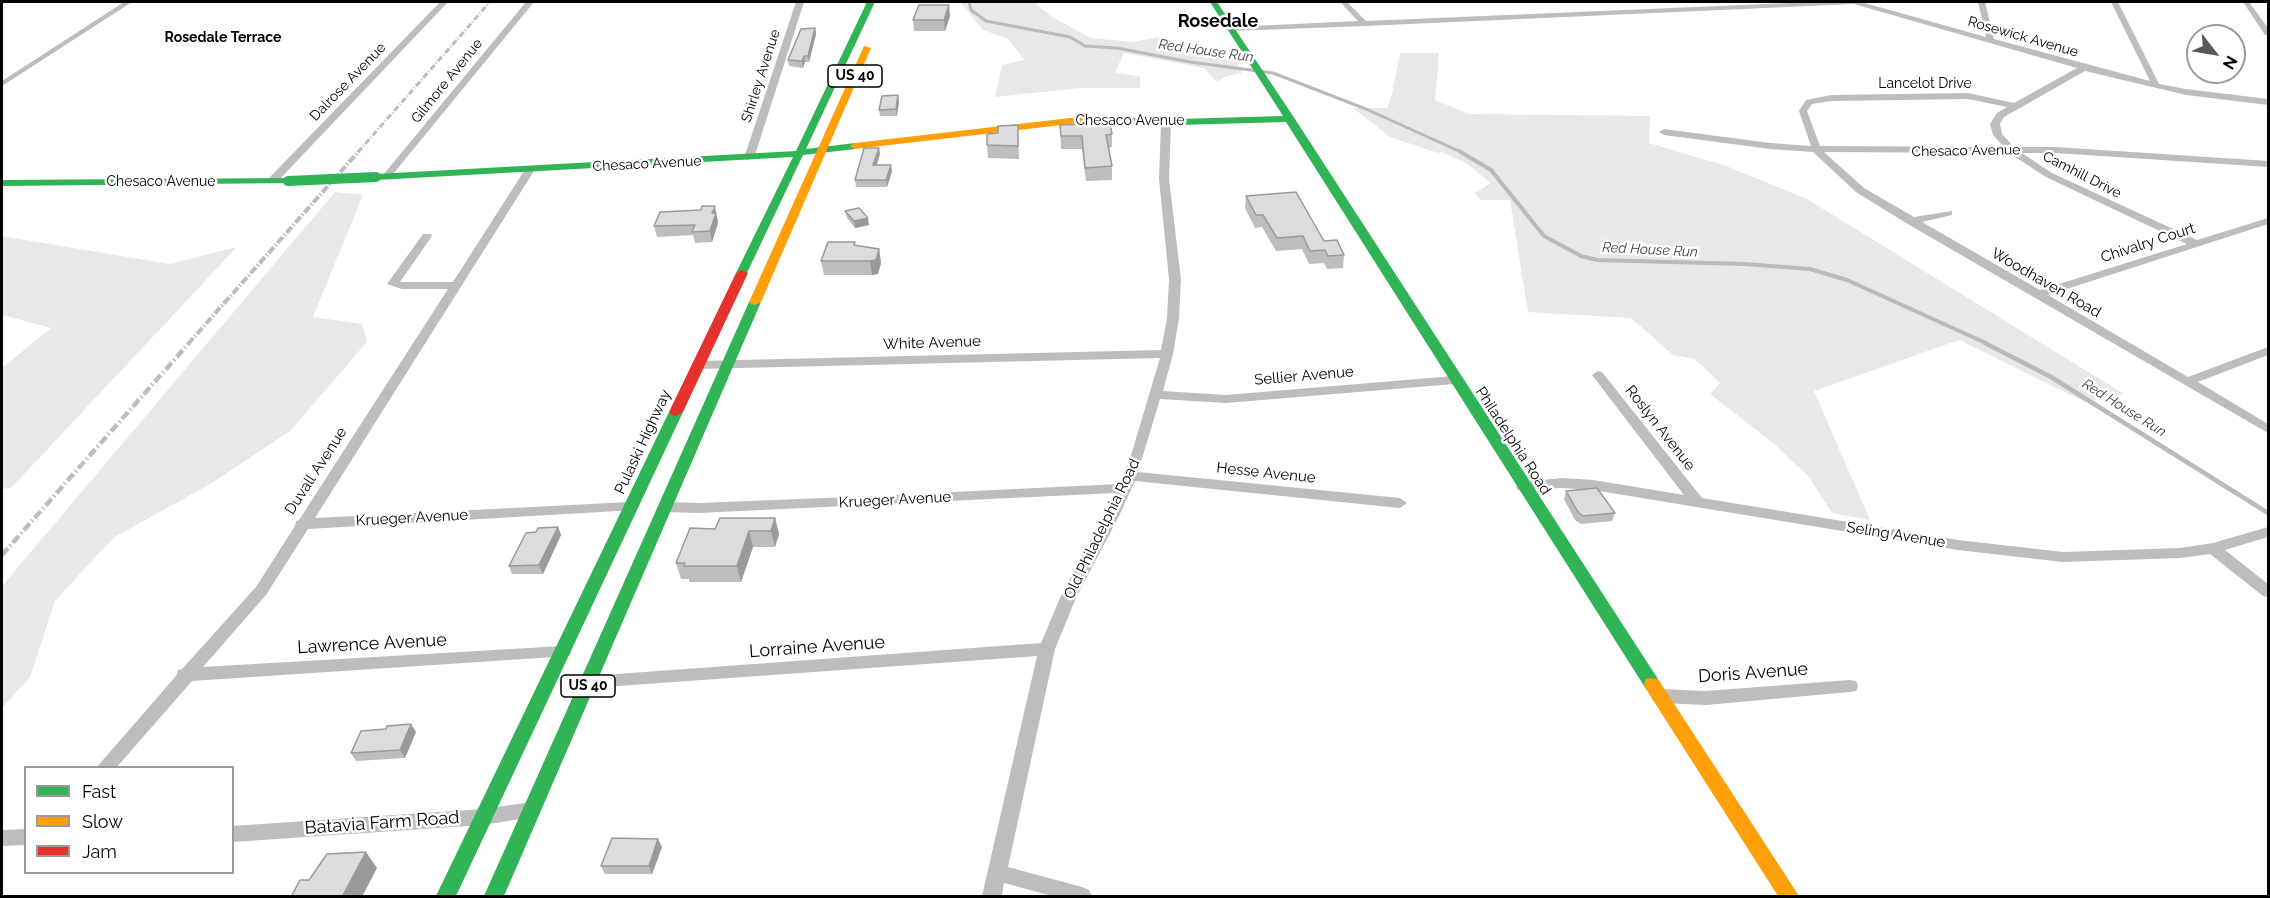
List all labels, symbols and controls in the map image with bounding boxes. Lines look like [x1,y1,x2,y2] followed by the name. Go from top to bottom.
[1178,11,1258,33] district label: Rosedale
[1966,13,2080,61] street label: Rosewick Avenue
[2186,24,2246,84] north arrow
[738,27,784,125] street label: Shirley Avenue
[165,30,281,46] district label: Rosedale Terrace
[408,35,486,127] street label: Gilmore Avenue
[1157,36,1255,66] water label: Red House Run
[306,39,390,125] street label: Dalrose Avenue
[2219,52,2241,73] text: N
[828,65,882,87] road number: US 40
[1878,76,1972,92] street label: Lancelot Drive
[1075,113,1185,129] street label: Chesaco Avenue
[1911,142,2021,160] street label: Chesaco Avenue
[2040,148,2124,202] street label: Camhill Drive
[592,153,702,175] street label: Chesaco Avenue
[106,174,216,190] street label: Chesaco Avenue
[2099,219,2197,267] street label: Chivalry Court
[1602,239,1698,261] water label: Red House Run
[1988,244,2104,322] street label: Woodhaven Road
[883,332,981,354] street label: White Avenue
[1253,363,1355,389] street label: Sellier Avenue
[2079,376,2169,440] water label: Red House Run
[1621,382,1699,474] street label: Roslyn Avenue
[1471,384,1555,498] street label: Philadelphia Road
[611,387,675,497] street label: Pulaski Highway
[281,424,351,518] street label: Duvall Avenue
[1060,456,1144,602] street label: Old Philadelphia Road
[1216,459,1316,487] street label: Hesse Avenue
[838,488,952,512] street label: Krueger Avenue
[355,506,469,530] street label: Krueger Avenue
[1845,518,1947,552] street label: Seling Avenue
[297,629,447,659] street label: Lawrence Avenue
[748,631,886,663] street label: Lorraine Avenue
[1697,658,1809,688] street label: Doris Avenue
[561,675,615,697] road number: US 40
[24,766,234,874] legend
[82,781,116,802] text: Fast
[304,807,460,839] street label: Batavia Farm Road
[82,811,123,832] text: Slow
[82,841,117,862] text: Jam

